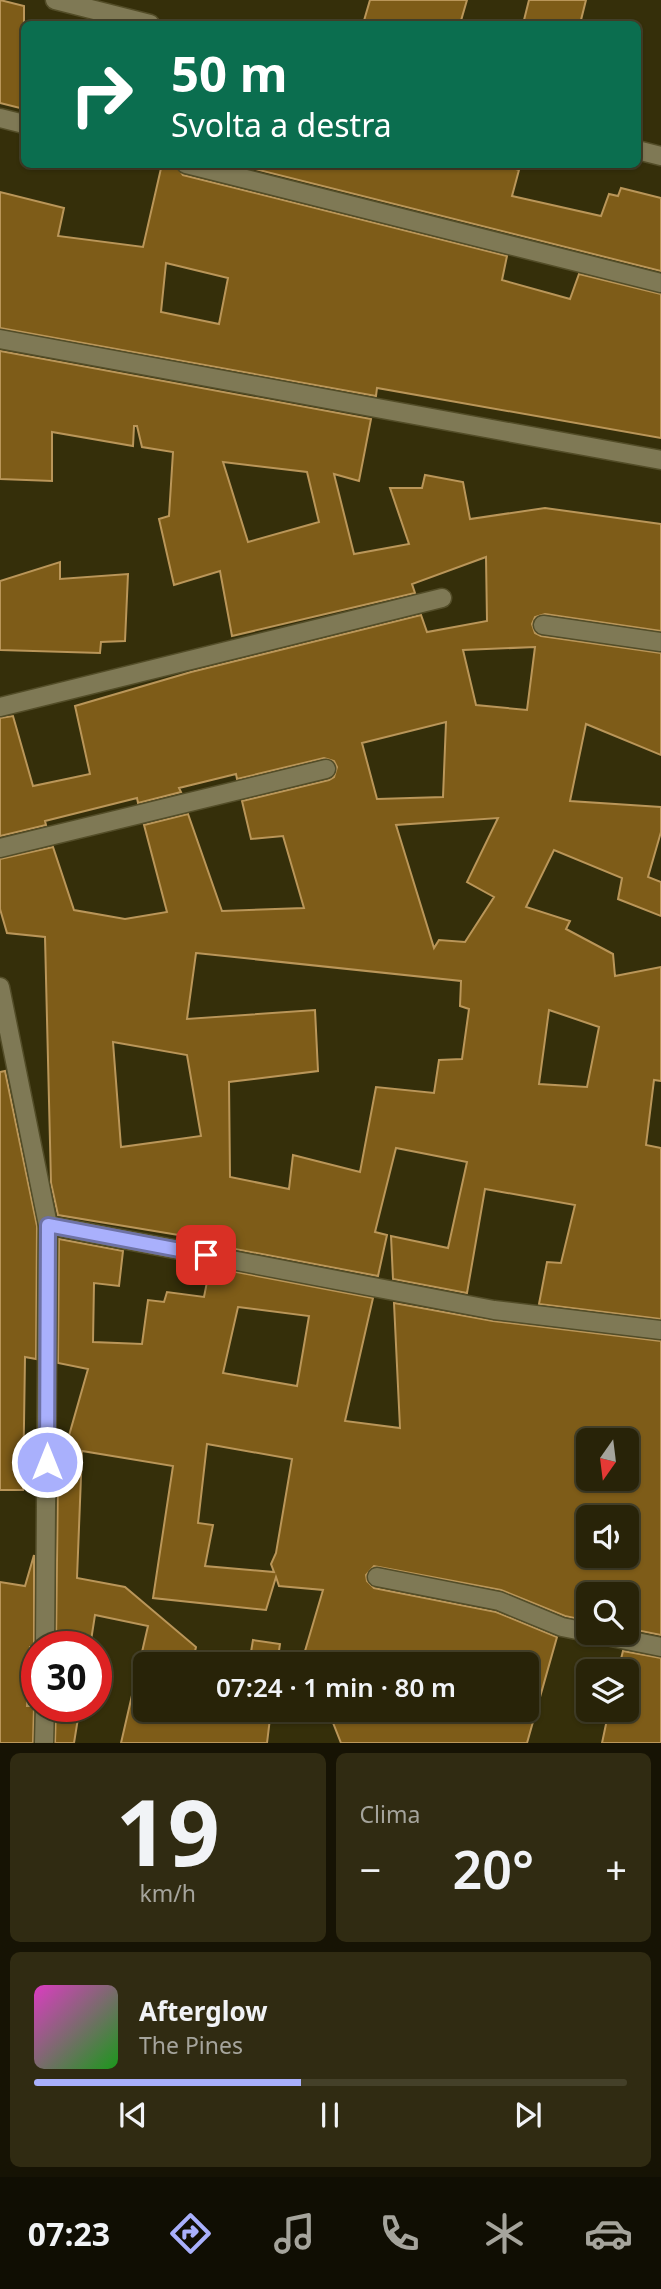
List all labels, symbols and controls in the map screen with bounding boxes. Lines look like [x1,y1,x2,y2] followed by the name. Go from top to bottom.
[171,40,288,106] text: 50 m
[56,49,147,140] icon: right
[171,103,392,146] text: Svolta a destra
[176,1225,236,1285] pin
[187,1236,225,1274] icon: arrive
[10,1425,84,1499] position arrow
[576,1428,639,1491] north arrow
[576,1428,639,1722] map controls
[576,1505,639,1568] button: sound
[576,1582,639,1645] button: search
[21,1631,112,1722] speed limit sign: 30
[576,1659,639,1722] button: layers
[216,1669,456,1705] text: 07:24 · 1 min · 80 m
[116,1769,220,1893] text: 19
[360,1798,420,1830] text: Clima
[452,1833,534,1904] text: 20°
[360,1843,381,1895] text: −
[605,1843,627,1895] text: +
[139,1877,196,1909] text: km/h
[139,1993,267,2029] text: Afterglow
[139,2029,243,2061] text: The Pines
[114,2096,152,2134] icon: previous
[311,2096,349,2134] icon: pause
[509,2096,547,2134] icon: next
[166,2209,215,2258] icon: directions
[270,2209,319,2258] icon: music
[375,2209,424,2258] icon: phone
[480,2209,529,2258] icon: climate
[584,2209,633,2258] icon: car
[28,2212,110,2255] text: 07:23

